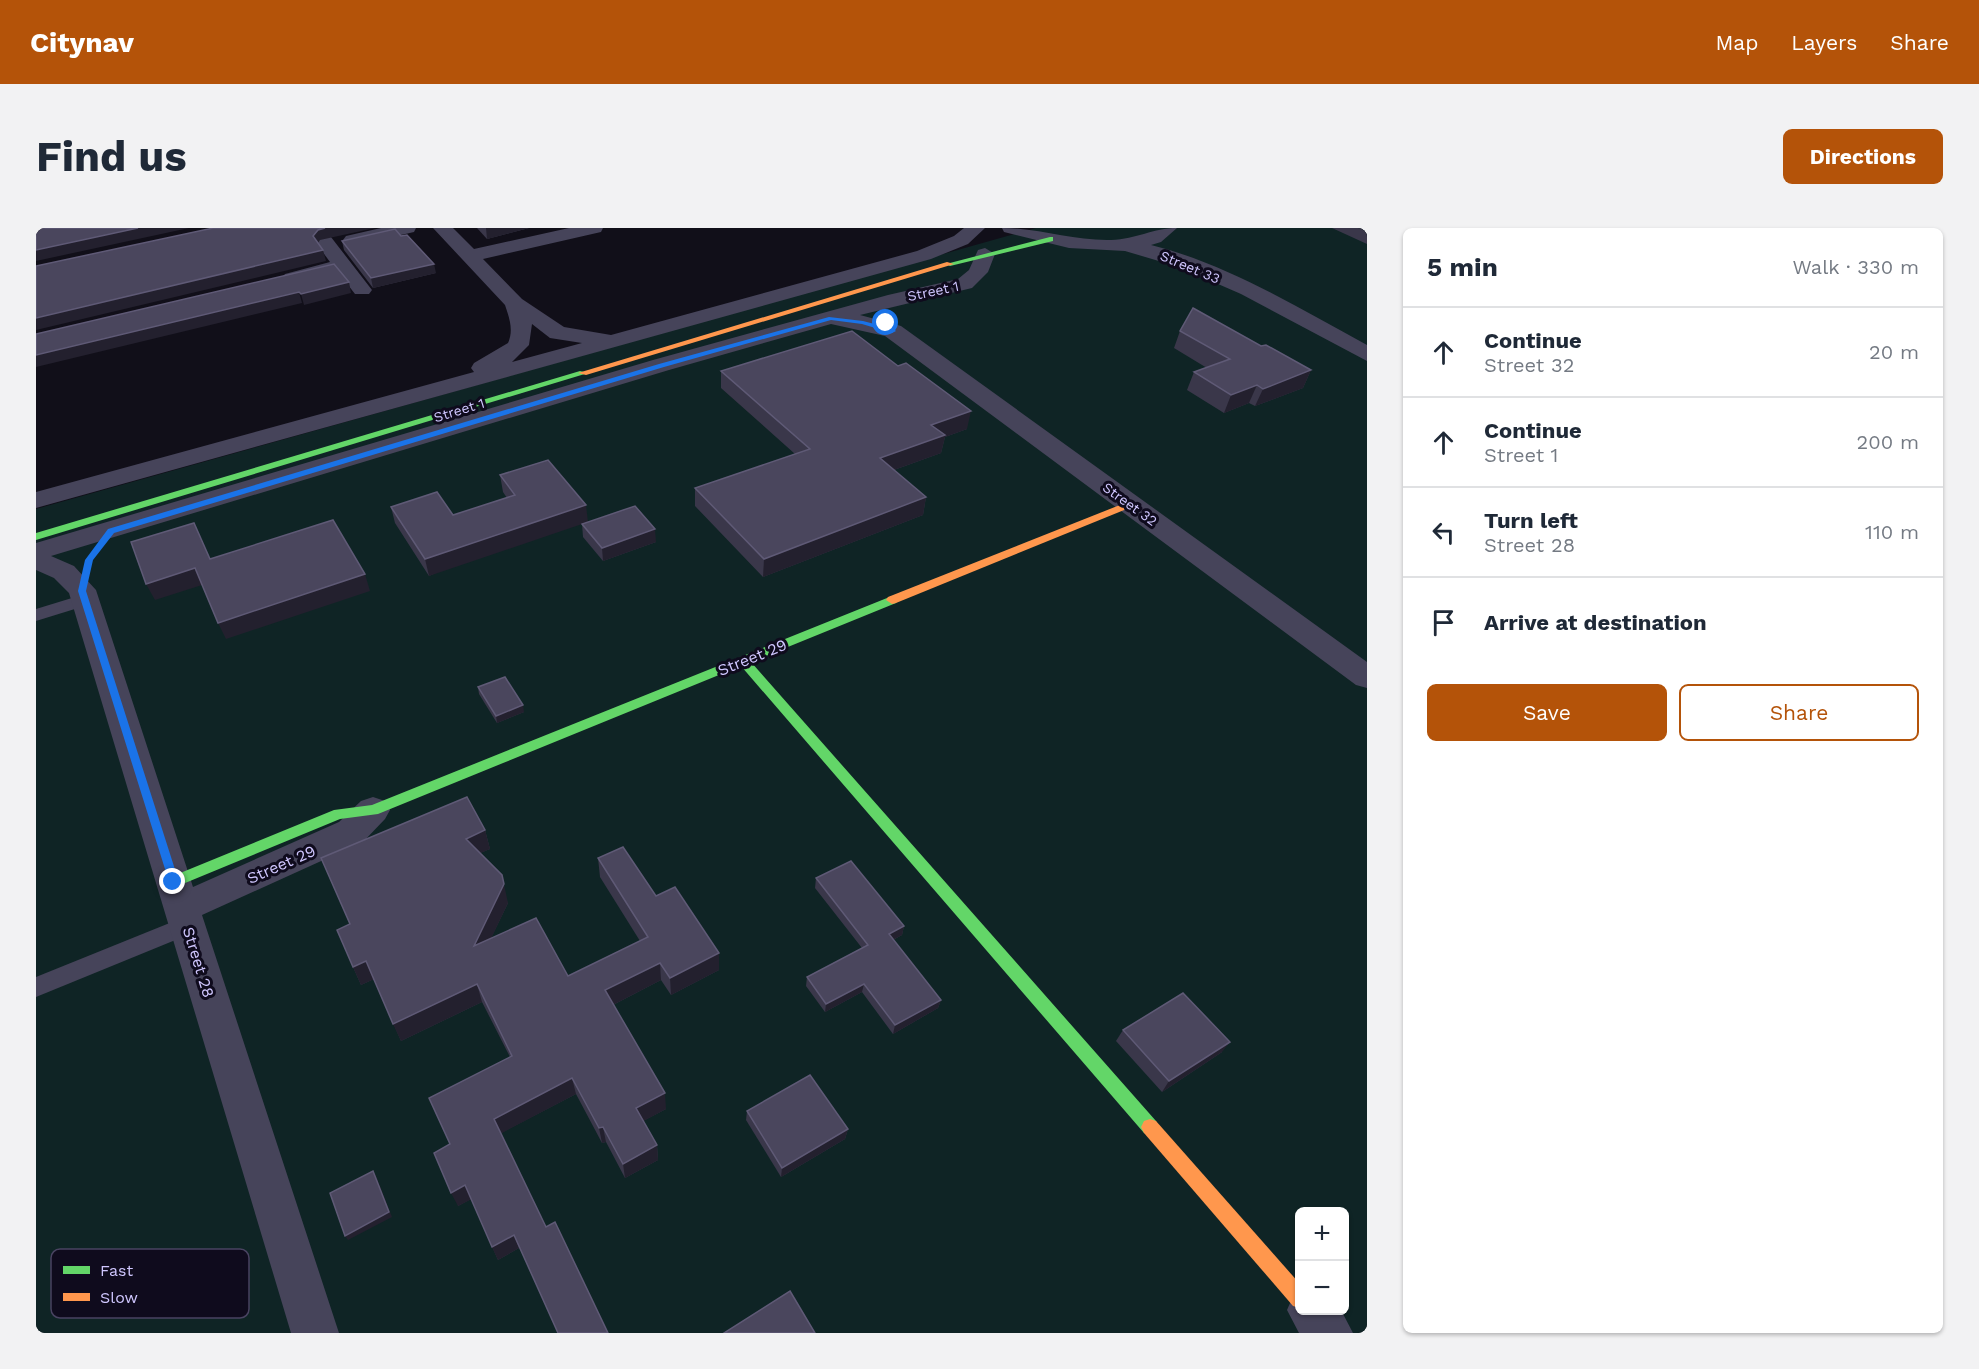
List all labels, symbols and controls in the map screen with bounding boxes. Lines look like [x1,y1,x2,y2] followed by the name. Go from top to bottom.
[30,26,134,59] text: Citynav
[1715,30,1758,55] text: Map
[1791,30,1857,55] text: Layers
[1890,30,1949,55] text: Share
[1783,129,1943,184] button: Directions
[36,132,187,181] text: Find us
[1158,247,1222,287] street label: Street 33
[1427,252,1498,282] text: 5 min
[1792,255,1919,279] text: Walk · 330 m
[906,278,960,304] street label: Street 1
[872,309,898,335] route start
[1484,328,1582,353] text: Continue
[1427,336,1460,369] icon: ahead
[1869,340,1919,364] text: 20 m
[1484,353,1574,377] text: Street 32
[432,395,486,425] street label: Street 1
[1484,418,1582,443] text: Continue
[1427,426,1460,459] icon: ahead
[1857,430,1919,454] text: 200 m
[1484,443,1558,467] text: Street 1
[1100,479,1160,529] street label: Street 32
[1484,508,1578,533] text: Turn left
[1427,516,1460,549] icon: left
[1865,520,1919,544] text: 110 m
[1484,533,1575,557] text: Street 28
[1427,606,1460,639] icon: arrive
[1484,610,1707,635] text: Arrive at destination
[715,635,790,680] street label: Street 29
[1427,684,1667,741] button: Save
[1679,684,1919,741] button: Share
[244,841,318,888] street label: Street 29
[159,868,185,894] route end
[179,925,218,1000] street label: Street 28
[1295,1207,1349,1315] map controls
[1295,1207,1349,1261] button: +
[51,1249,249,1318] legend
[100,1261,133,1280] text: Fast
[1295,1261,1349,1315] button: −
[100,1288,138,1307] text: Slow

